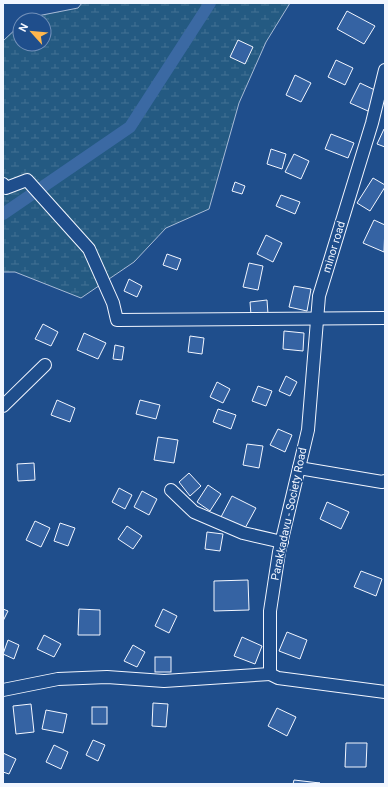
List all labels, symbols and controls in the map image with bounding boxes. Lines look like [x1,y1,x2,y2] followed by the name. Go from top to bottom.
[12,12,52,52] north arrow
[16,21,31,34] text: N
[320,220,348,274] street label: minor road
[269,446,309,582] street label: Parakkadavu - Society Road

